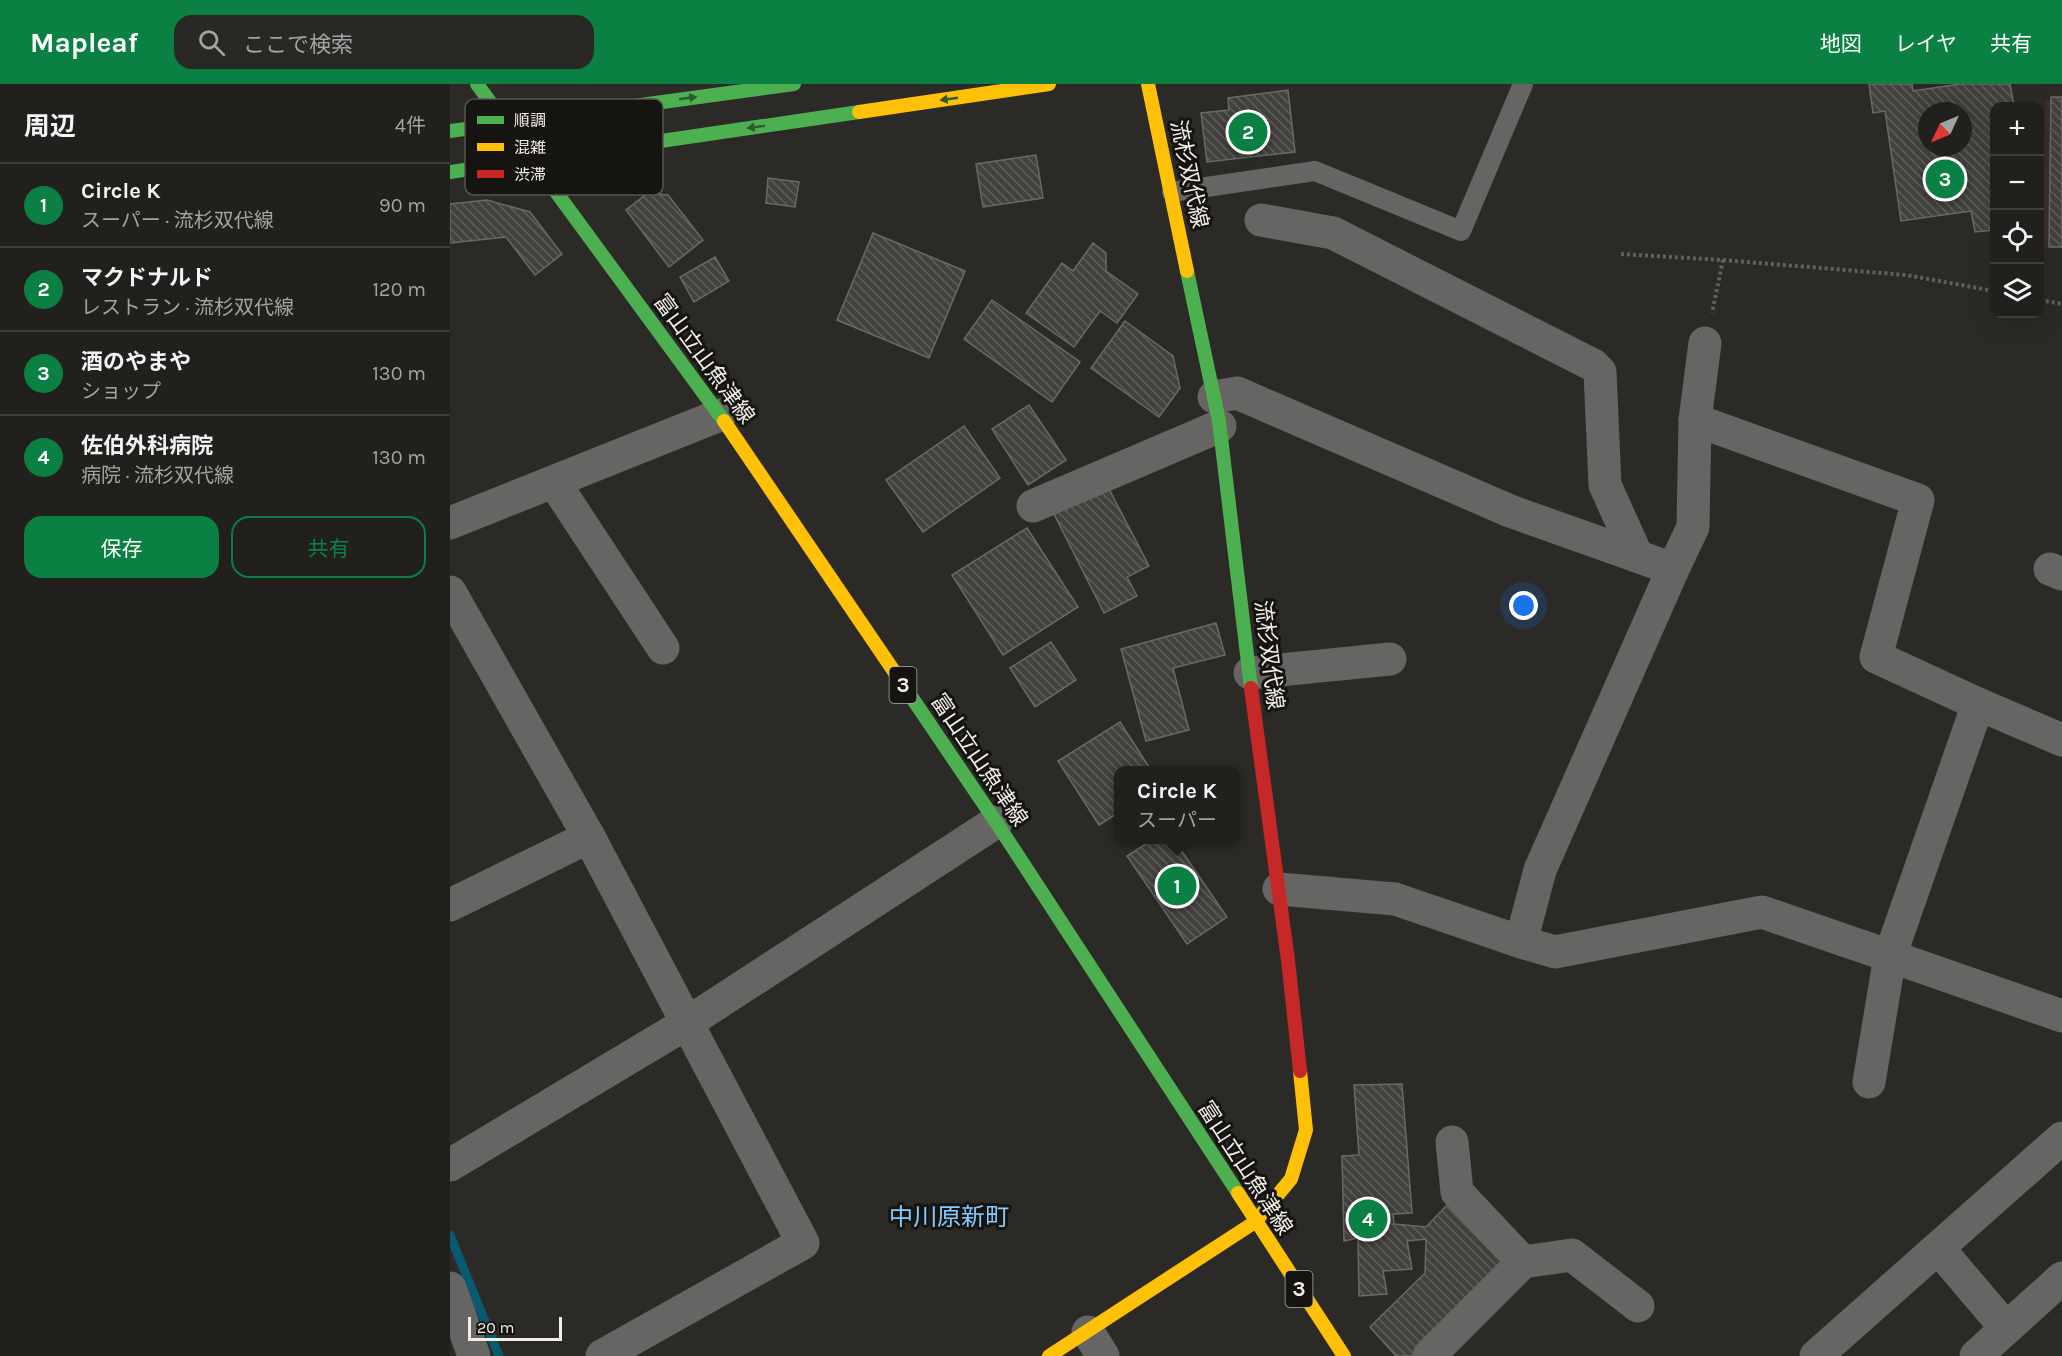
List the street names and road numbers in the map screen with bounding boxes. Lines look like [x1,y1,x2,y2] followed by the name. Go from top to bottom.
[1165,117,1213,231] street label: 流杉双代線
[648,289,760,429] street label: 富山立山魚津線
[1249,599,1289,711] street label: 流杉双代線
[890,667,916,703] road number: 3
[925,689,1033,831] street label: 富山立山魚津線
[1192,1096,1298,1240] street label: 富山立山魚津線
[1286,1271,1312,1307] road number: 3

